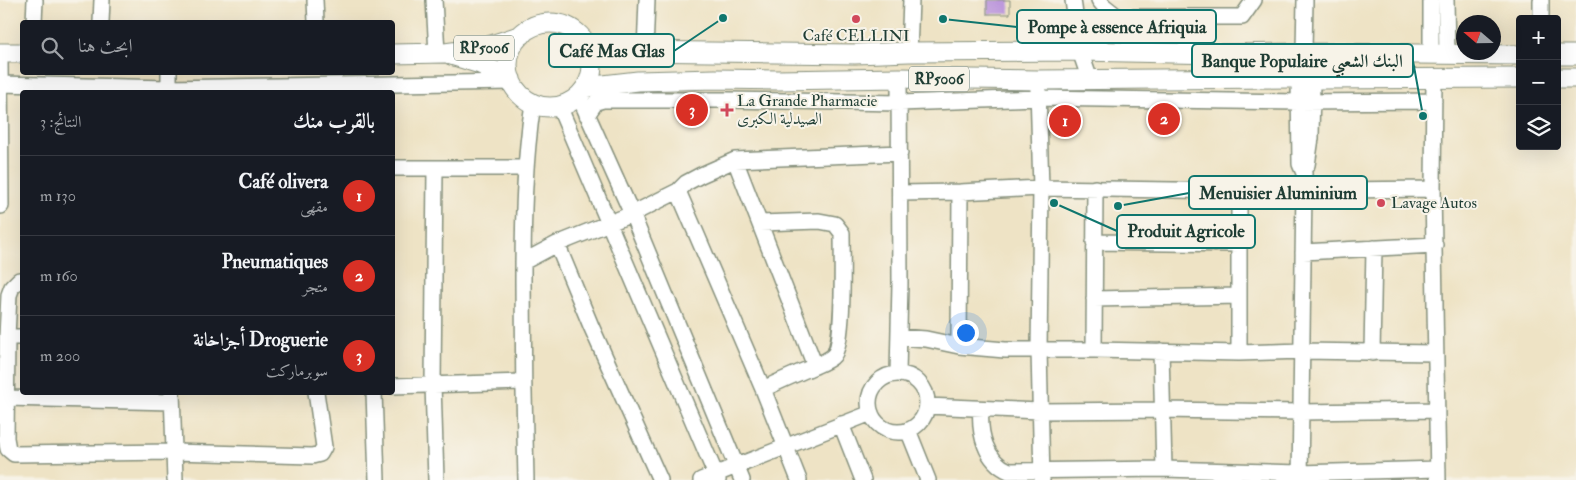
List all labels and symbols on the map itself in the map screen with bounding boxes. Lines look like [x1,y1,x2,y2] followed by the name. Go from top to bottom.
[1017,10,1216,43] callout: Pompe à essence Afriquia
[850,13,862,25] marker: Café CELLINI
[1456,15,1501,60] north arrow
[1028,16,1207,39] text: Pompe à essence Afriquia
[802,26,910,46] place label: Café CELLINI
[549,34,674,67] callout: Café Mas Glas
[454,36,514,60] road number: RP5006
[559,40,665,63] text: Café Mas Glas
[1192,44,1413,77] callout: Banque Populaire البنك الشعبي
[1201,50,1403,78] text: Banque Populaire البنك الشعبي
[909,66,969,92] road number: RP5006
[676,91,708,129] pin: 3
[737,91,878,129] place label: La Grande Pharmacie الصيدلية الكبرى
[1148,100,1180,138] pin: 2
[1049,102,1081,140] pin: 1
[721,104,733,116] marker: La Grande Pharmacie الصيدلية الكبرى
[1189,176,1367,209] callout: Menuisier Aluminium
[1198,182,1358,205] text: Menuisier Aluminium
[1391,193,1477,213] place label: Lavage Autos
[1375,197,1387,209] marker: Lavage Autos
[1117,215,1255,248] callout: Produit Agricole
[1127,220,1245,243] text: Produit Agricole
[953,320,979,346] your location

